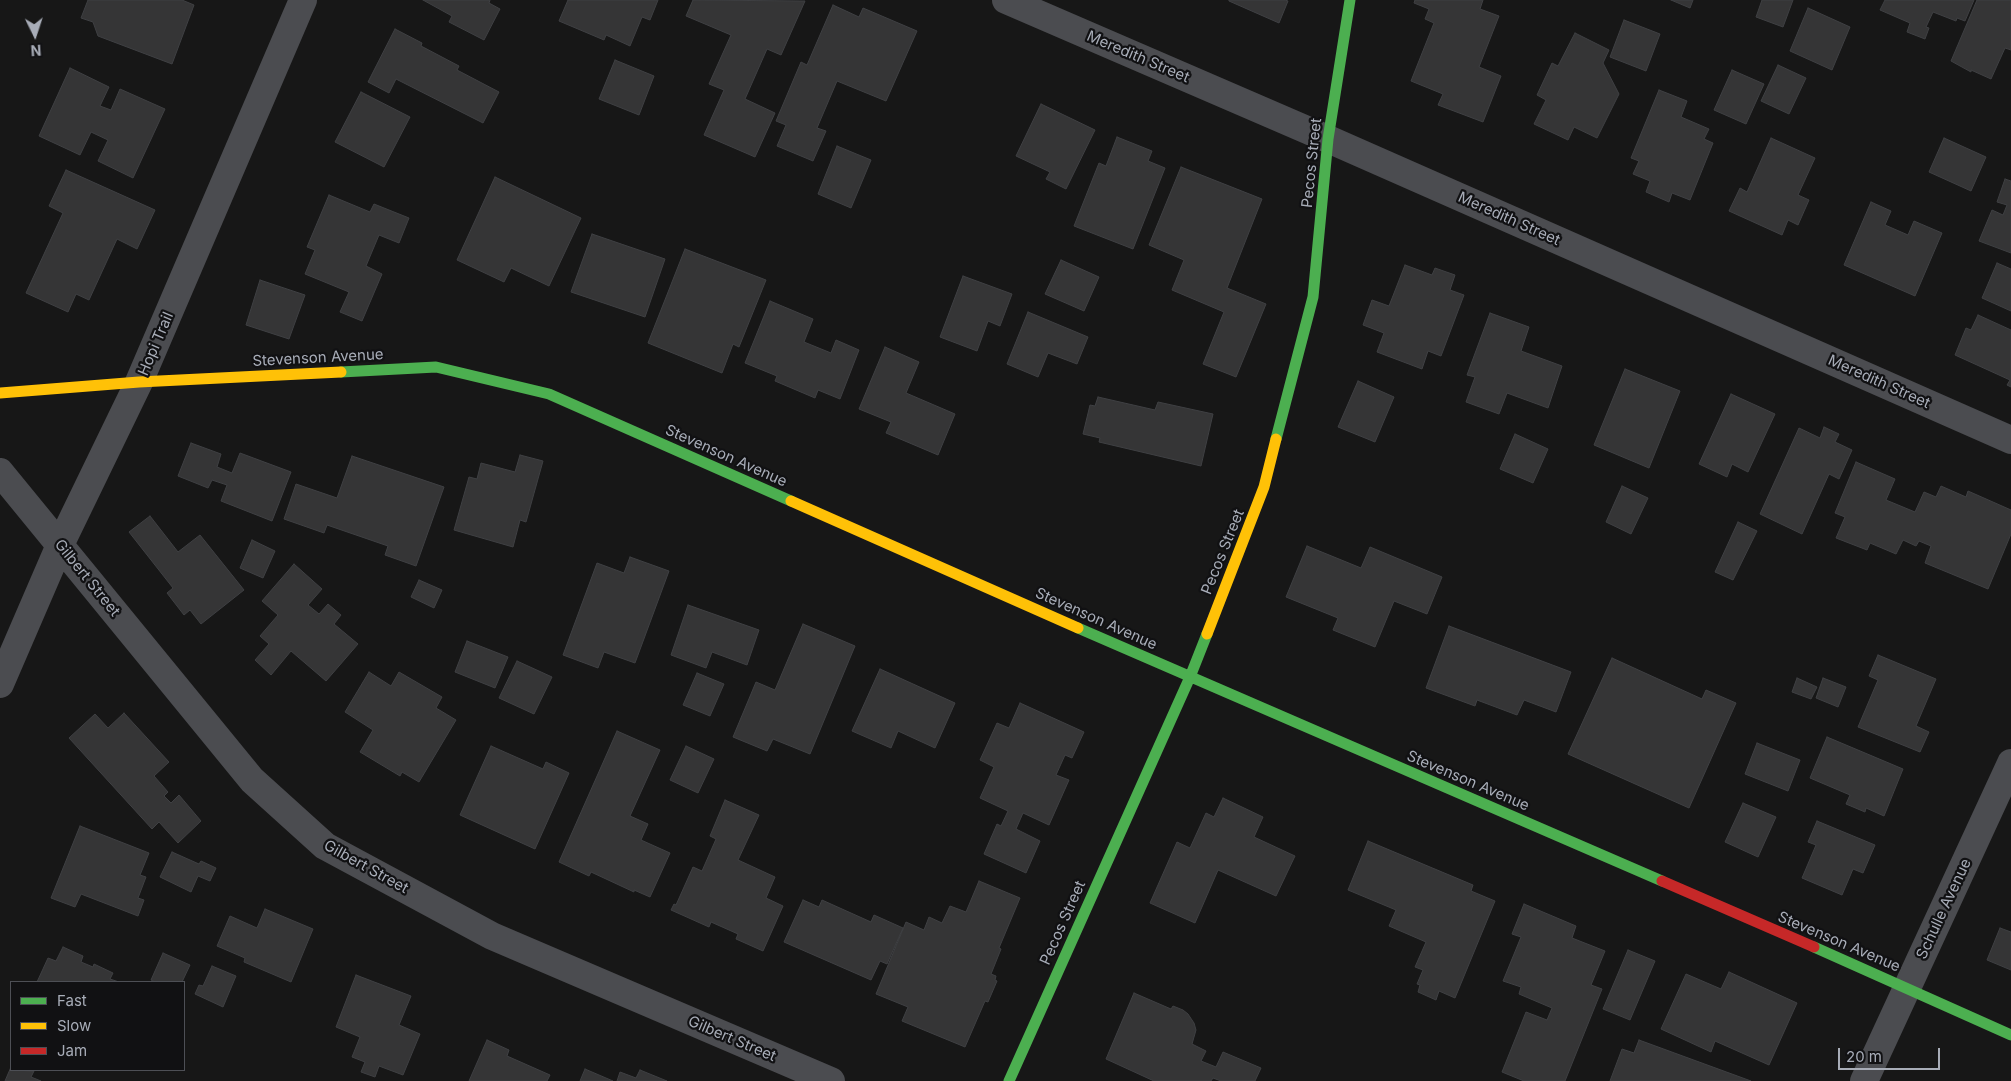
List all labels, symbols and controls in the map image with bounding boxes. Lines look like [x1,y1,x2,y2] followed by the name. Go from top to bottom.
[10,10,60,60] north arrow
[1084,27,1192,87] street label: Meredith Street
[30,42,42,59] text: N
[1298,117,1326,209] street label: Pecos Street
[1455,188,1563,250] street label: Meredith Street
[135,309,177,379] street label: Hopi Trail
[252,346,384,370] street label: Stevenson Avenue
[1825,351,1933,413] street label: Meredith Street
[662,421,790,491] street label: Stevenson Avenue
[1198,507,1248,597] street label: Pecos Street
[51,536,123,620] street label: Gilbert Street
[1032,584,1160,654] street label: Stevenson Avenue
[1404,747,1532,815] street label: Stevenson Avenue
[321,836,411,898] street label: Gilbert Street
[1913,856,1975,962] street label: Schulle Avenue
[1036,878,1090,968] street label: Pecos Street
[1775,908,1903,976] street label: Stevenson Avenue
[10,981,185,1071] legend
[57,991,87,1010] text: Fast
[685,1012,779,1066] street label: Gilbert Street
[57,1016,91,1035] text: Slow
[1841,1038,1944,1070] scale bar
[57,1041,87,1060] text: Jam
[1846,1047,1882,1066] text: 20 m

